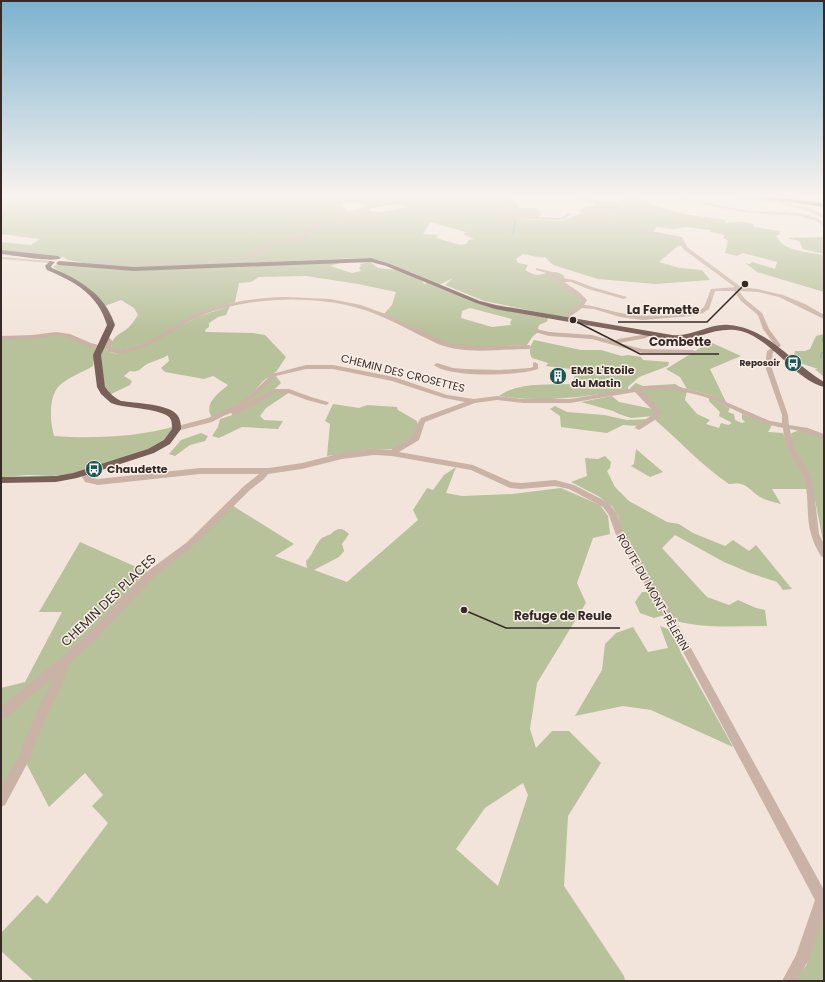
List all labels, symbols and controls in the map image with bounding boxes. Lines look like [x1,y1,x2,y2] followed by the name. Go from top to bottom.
[618,298,707,322] callout: La Fermette
[627,301,700,318] text: La Fermette
[640,330,719,354] callout: Combette
[649,333,712,350] text: Combette
[339,350,467,396] street label: CHEMIN DES CROSETTES
[783,353,803,373] bus stop icon: Reposoir
[739,357,780,369] place label: Reposoir
[571,362,635,391] place label: EMS L'Etoile du Matin
[548,366,568,386] building icon: EMS L'Etoile du Matin
[84,459,104,479] bus stop icon: Chaudette
[107,461,168,477] place label: Chaudette
[613,530,693,654] street label: ROUTE DU MONT-PÈLERIN
[56,550,160,651] street label: CHEMIN DES PLACES
[506,604,620,628] callout: Refuge de Reule
[514,607,613,624] text: Refuge de Reule

